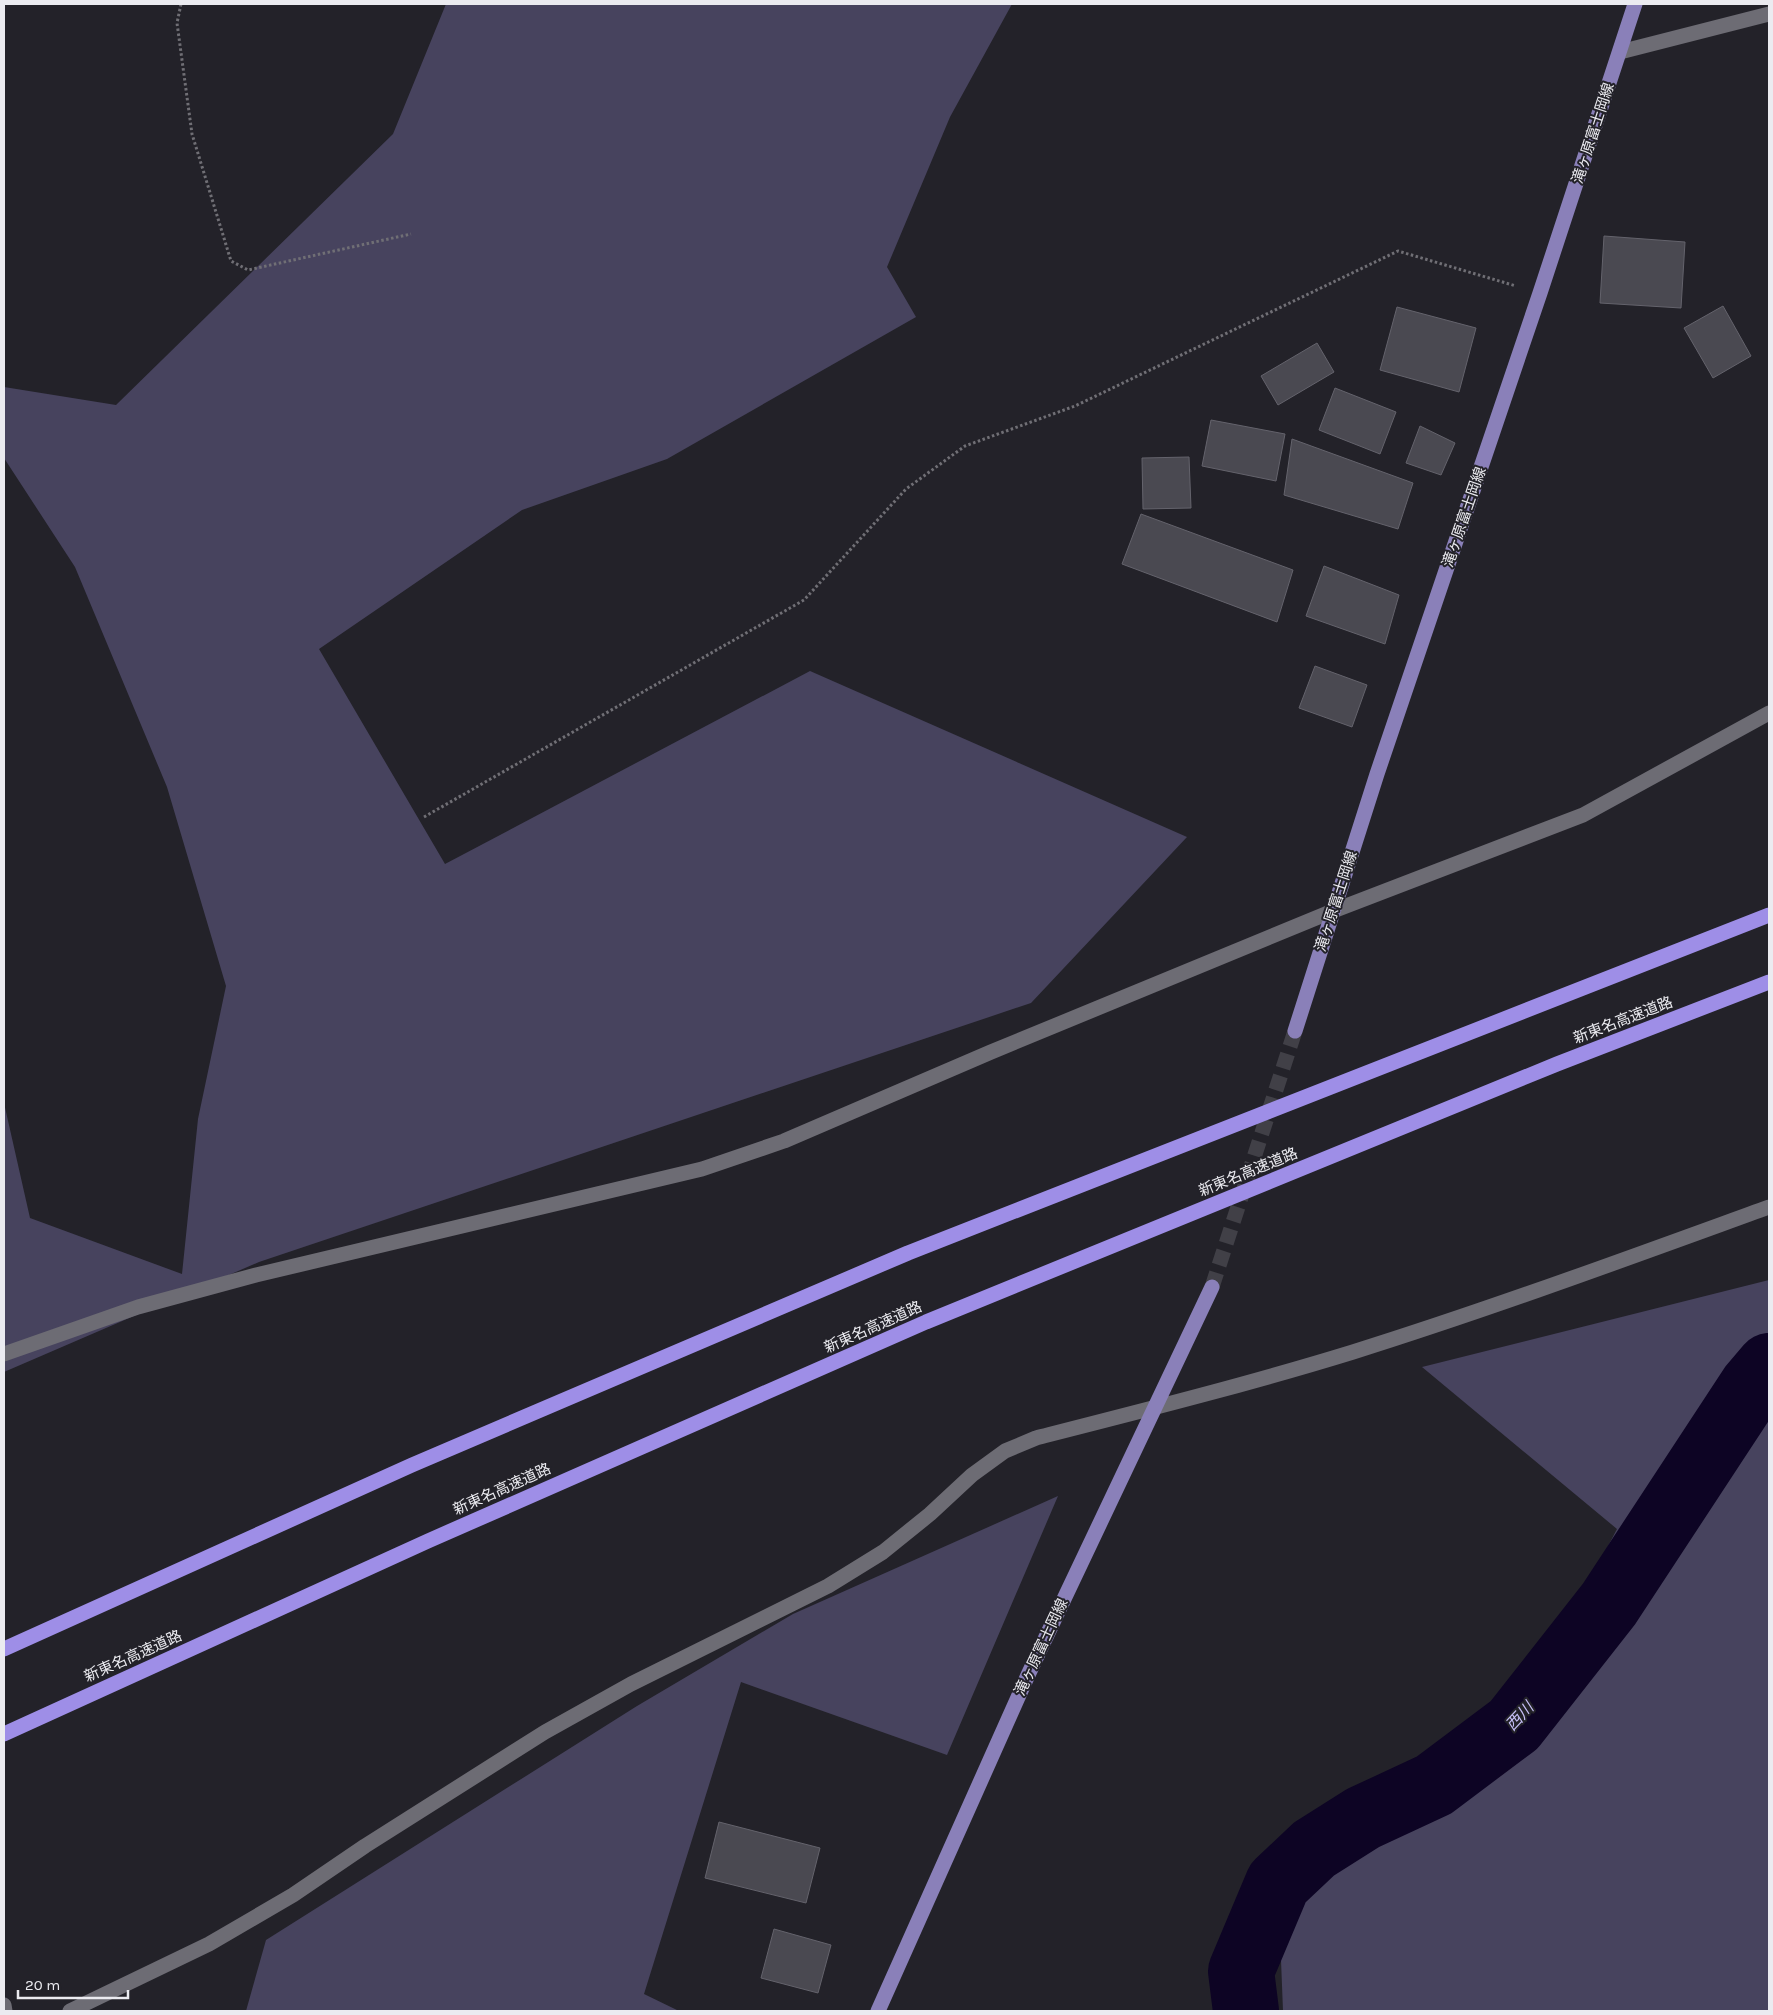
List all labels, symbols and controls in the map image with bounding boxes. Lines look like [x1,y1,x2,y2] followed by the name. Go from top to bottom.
[1568,80,1618,186] street label: 滝ヶ原富士岡線
[1438,464,1490,570] street label: 滝ヶ原富士岡線
[1311,848,1361,954] street label: 滝ヶ原富士岡線
[1571,993,1675,1047] street label: 新東名高速道路
[1196,1144,1300,1200] street label: 新東名高速道路
[821,1297,925,1357] street label: 新東名高速道路
[450,1459,554,1519] street label: 新東名高速道路
[1011,1596,1071,1698] street label: 滝ヶ原富士岡線
[81,1626,185,1686] street label: 新東名高速道路
[1502,1697,1539,1735] water label: 西川
[18,1968,128,2000] scale bar
[25,1976,60,1994] text: 20 m

